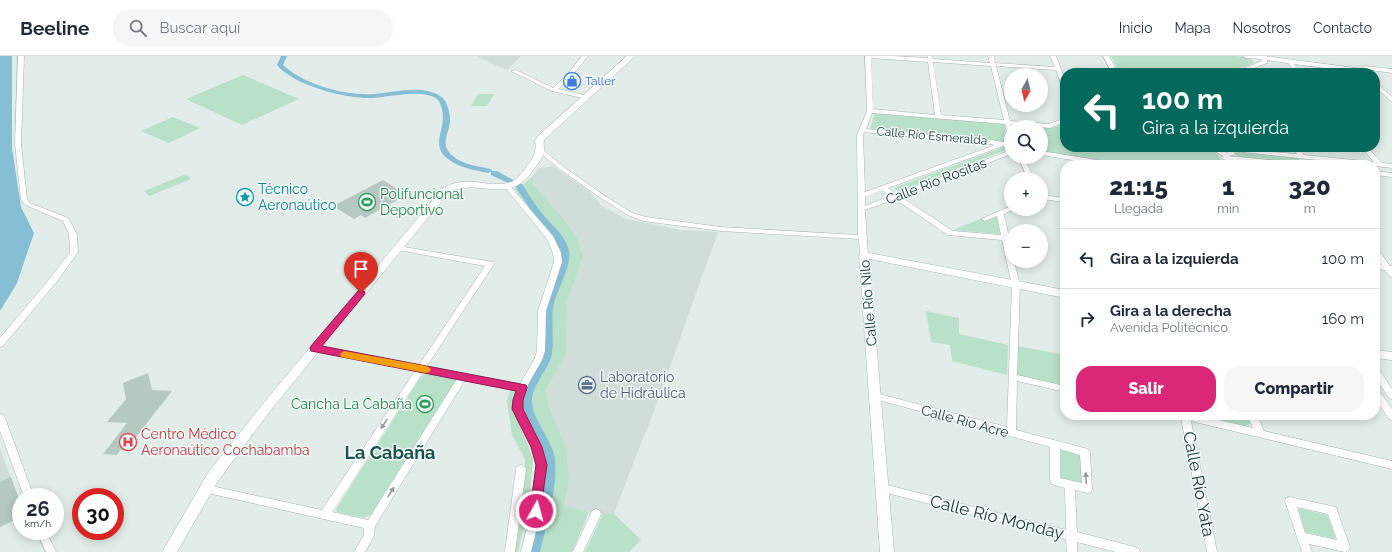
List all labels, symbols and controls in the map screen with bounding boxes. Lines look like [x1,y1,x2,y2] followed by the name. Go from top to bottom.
[113,10,393,46] search box
[20,17,89,39] text: Beeline
[127,17,149,39] icon: search
[159,19,240,37] text: Buscar aquí
[1119,20,1152,36] text: Inicio
[1174,20,1211,36] text: Mapa
[1233,20,1291,36] text: Nosotros
[1313,20,1372,36] text: Contacto
[1004,68,1048,112] north arrow
[1004,68,1048,268] map controls
[562,71,582,91] shop icon: Taller
[585,74,616,88] place label: Taller
[1142,83,1223,116] text: 100 m
[1076,84,1128,136] icon: left
[1142,117,1289,138] text: Gira a la izquierda
[1004,120,1048,164] button: search
[876,124,988,148] street label: Calle Río Esmeralda
[883,154,989,208] street label: Calle Río Rositas
[1004,172,1048,216] button: +
[1109,172,1168,201] text: 21:15
[1222,172,1234,201] text: 1
[1289,172,1331,201] text: 320
[258,181,336,213] place label: Técnico Aeronaútico
[380,186,464,218] place label: Polifuncional Deportivo
[235,187,255,207] place icon: Técnico Aeronaútico
[357,192,377,212] sports icon: Polifuncional Deportivo
[1114,201,1163,216] text: Llegada
[1217,201,1239,216] text: min
[1304,201,1316,216] text: m
[1004,224,1048,268] button: −
[1076,248,1098,270] icon: left
[1110,250,1239,268] text: Gira a la izquierda
[1322,250,1364,268] text: 100 m
[344,252,378,293] pin
[350,258,372,280] icon: arrive
[856,259,880,347] street label: Calle Río Nilo
[1110,302,1231,320] text: Gira a la derecha
[1076,308,1098,330] icon: right
[1322,310,1364,328] text: 160 m
[1110,320,1228,335] text: Avenida Politécnico
[1076,366,1216,412] button: Salir
[1224,366,1364,412] button: Compartir
[600,369,686,401] place label: Laboratorio de Hidráulica
[577,375,597,395] office icon: Laboratorio de Hidráulica
[415,394,435,414] sports icon: Cancha La Cabaña
[291,396,412,412] place label: Cancha La Cabaña
[919,402,1011,440] street label: Calle Río Acre
[380,419,388,430] one-way arrow
[141,426,310,458] place label: Centro Médico Aeronaútico Cochabamba
[1179,430,1219,538] street label: Calle Río Yata
[118,432,138,452] hospital icon: Centro Médico Aeronaútico Cochabamba
[345,442,435,463] district label: La Cabaña
[1083,472,1090,484] one-way arrow
[387,487,395,497] one-way arrow
[72,488,124,540] speed limit sign: 30
[515,490,557,532] position arrow
[928,491,1066,543] street label: Calle Río Monday
[26,497,50,521] text: 26
[25,518,51,529] text: km/h

